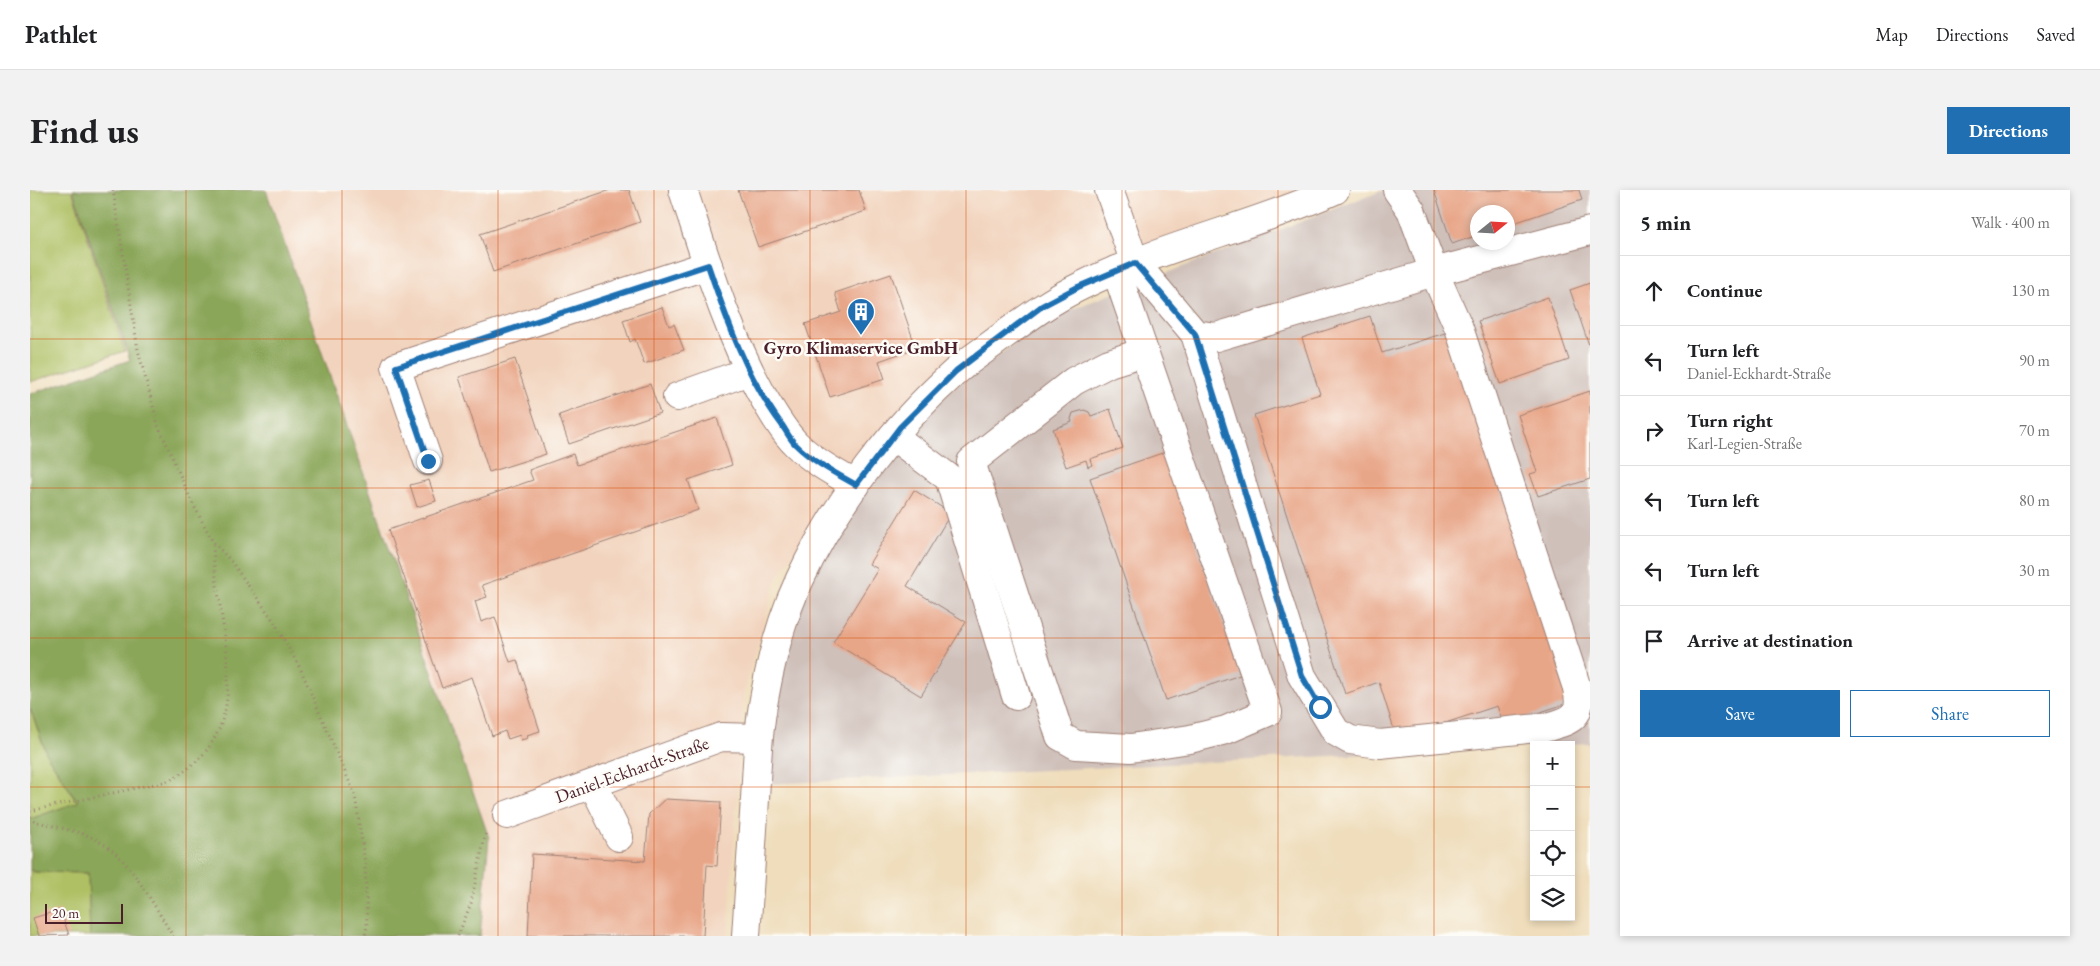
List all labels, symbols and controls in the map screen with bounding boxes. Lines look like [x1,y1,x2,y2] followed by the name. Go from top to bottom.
[25,19,97,50] text: Pathlet
[1876,23,1908,46] text: Map
[1936,23,2008,46] text: Directions
[2036,23,2075,46] text: Saved
[1947,107,2070,154] button: Directions
[30,108,139,153] text: Find us
[1470,205,1515,250] north arrow
[1640,209,1691,236] text: 5 min
[1971,212,2050,233] text: Walk · 400 m
[1640,277,1668,305] icon: ahead
[1687,278,1762,303] text: Continue
[2011,280,2050,301] text: 130 m
[846,297,876,336] building icon: Gyro Klimaservice GmbH
[764,336,959,359] place label: Gyro Klimaservice GmbH
[1687,338,1759,363] text: Turn left
[1640,347,1668,375] icon: left
[2019,350,2050,371] text: 90 m
[1687,363,1831,384] text: Daniel-Eckhardt-Straße
[1687,408,1773,433] text: Turn right
[1640,417,1668,445] icon: right
[2019,420,2050,441] text: 70 m
[1687,433,1802,454] text: Karl-Legien-Straße
[417,450,440,473] route end
[1640,487,1668,515] icon: left
[1687,488,1759,513] text: Turn left
[2019,490,2050,511] text: 80 m
[1640,557,1668,585] icon: left
[1687,558,1759,583] text: Turn left
[2019,560,2050,581] text: 30 m
[1640,627,1668,655] icon: arrive
[1687,628,1853,653] text: Arrive at destination
[1640,690,1840,737] button: Save
[1850,690,2050,737] button: Share
[1309,696,1332,719] route start
[552,731,712,808] street label: Daniel-Eckhardt-Straße
[1530,741,1575,921] map controls
[1530,741,1575,786] button: +
[1530,786,1575,831] button: −
[1530,831,1575,876] button: locate
[1530,876,1575,921] button: layers
[45,901,122,924] scale bar
[52,904,79,922] text: 20 m

